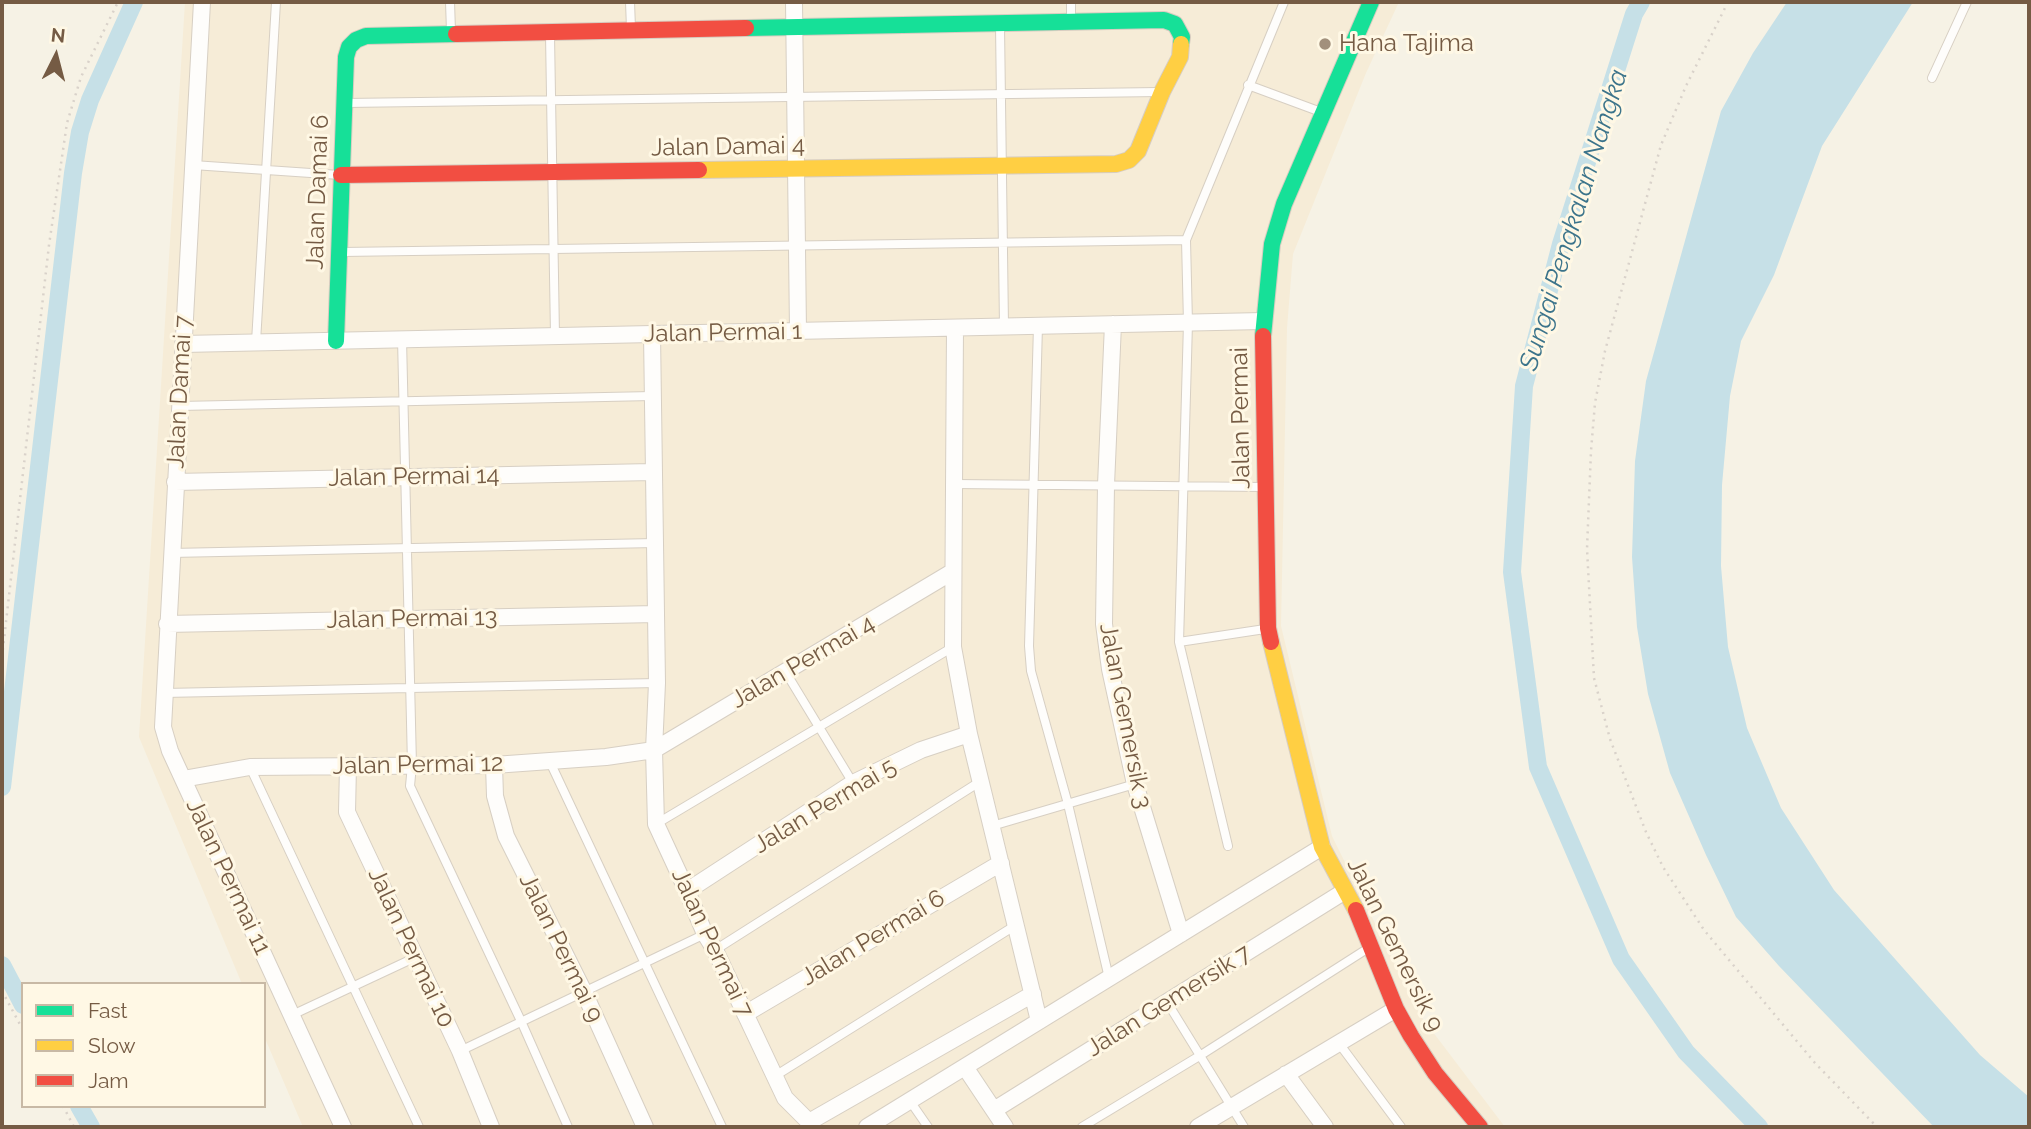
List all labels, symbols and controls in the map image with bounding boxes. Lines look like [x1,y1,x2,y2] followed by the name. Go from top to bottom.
[21,21,91,91] north arrow
[50,23,67,47] text: N
[1339,30,1474,58] place label: Hana Tajima
[1317,36,1333,52] marker: Hana Tajima
[1513,66,1635,374] water label: Sungai Pengkalan Nangka
[301,114,335,270] street label: Jalan Damai 6
[651,131,805,163] street label: Jalan Damai 4
[162,315,198,469] street label: Jalan Damai 7
[644,317,802,349] street label: Jalan Permai 1
[1225,347,1257,489] street label: Jalan Permai
[328,461,500,493] street label: Jalan Permai 14
[326,603,498,635] street label: Jalan Permai 13
[726,609,880,715] street label: Jalan Permai 4
[1093,621,1157,811] street label: Jalan Gemersik 3
[332,749,504,781] street label: Jalan Permai 12
[749,752,901,860] street label: Jalan Permai 5
[179,795,277,959] street label: Jalan Permai 11
[1340,853,1450,1037] street label: Jalan Gemersik 9
[361,864,461,1032] street label: Jalan Permai 10
[665,864,759,1022] street label: Jalan Permai 7
[513,869,609,1027] street label: Jalan Permai 9
[796,884,950,992] street label: Jalan Permai 6
[1081,939,1257,1063] street label: Jalan Gemersik 7
[21,982,266,1108] legend
[88,998,128,1023] text: Fast
[88,1033,136,1058] text: Slow
[88,1068,129,1093] text: Jam

